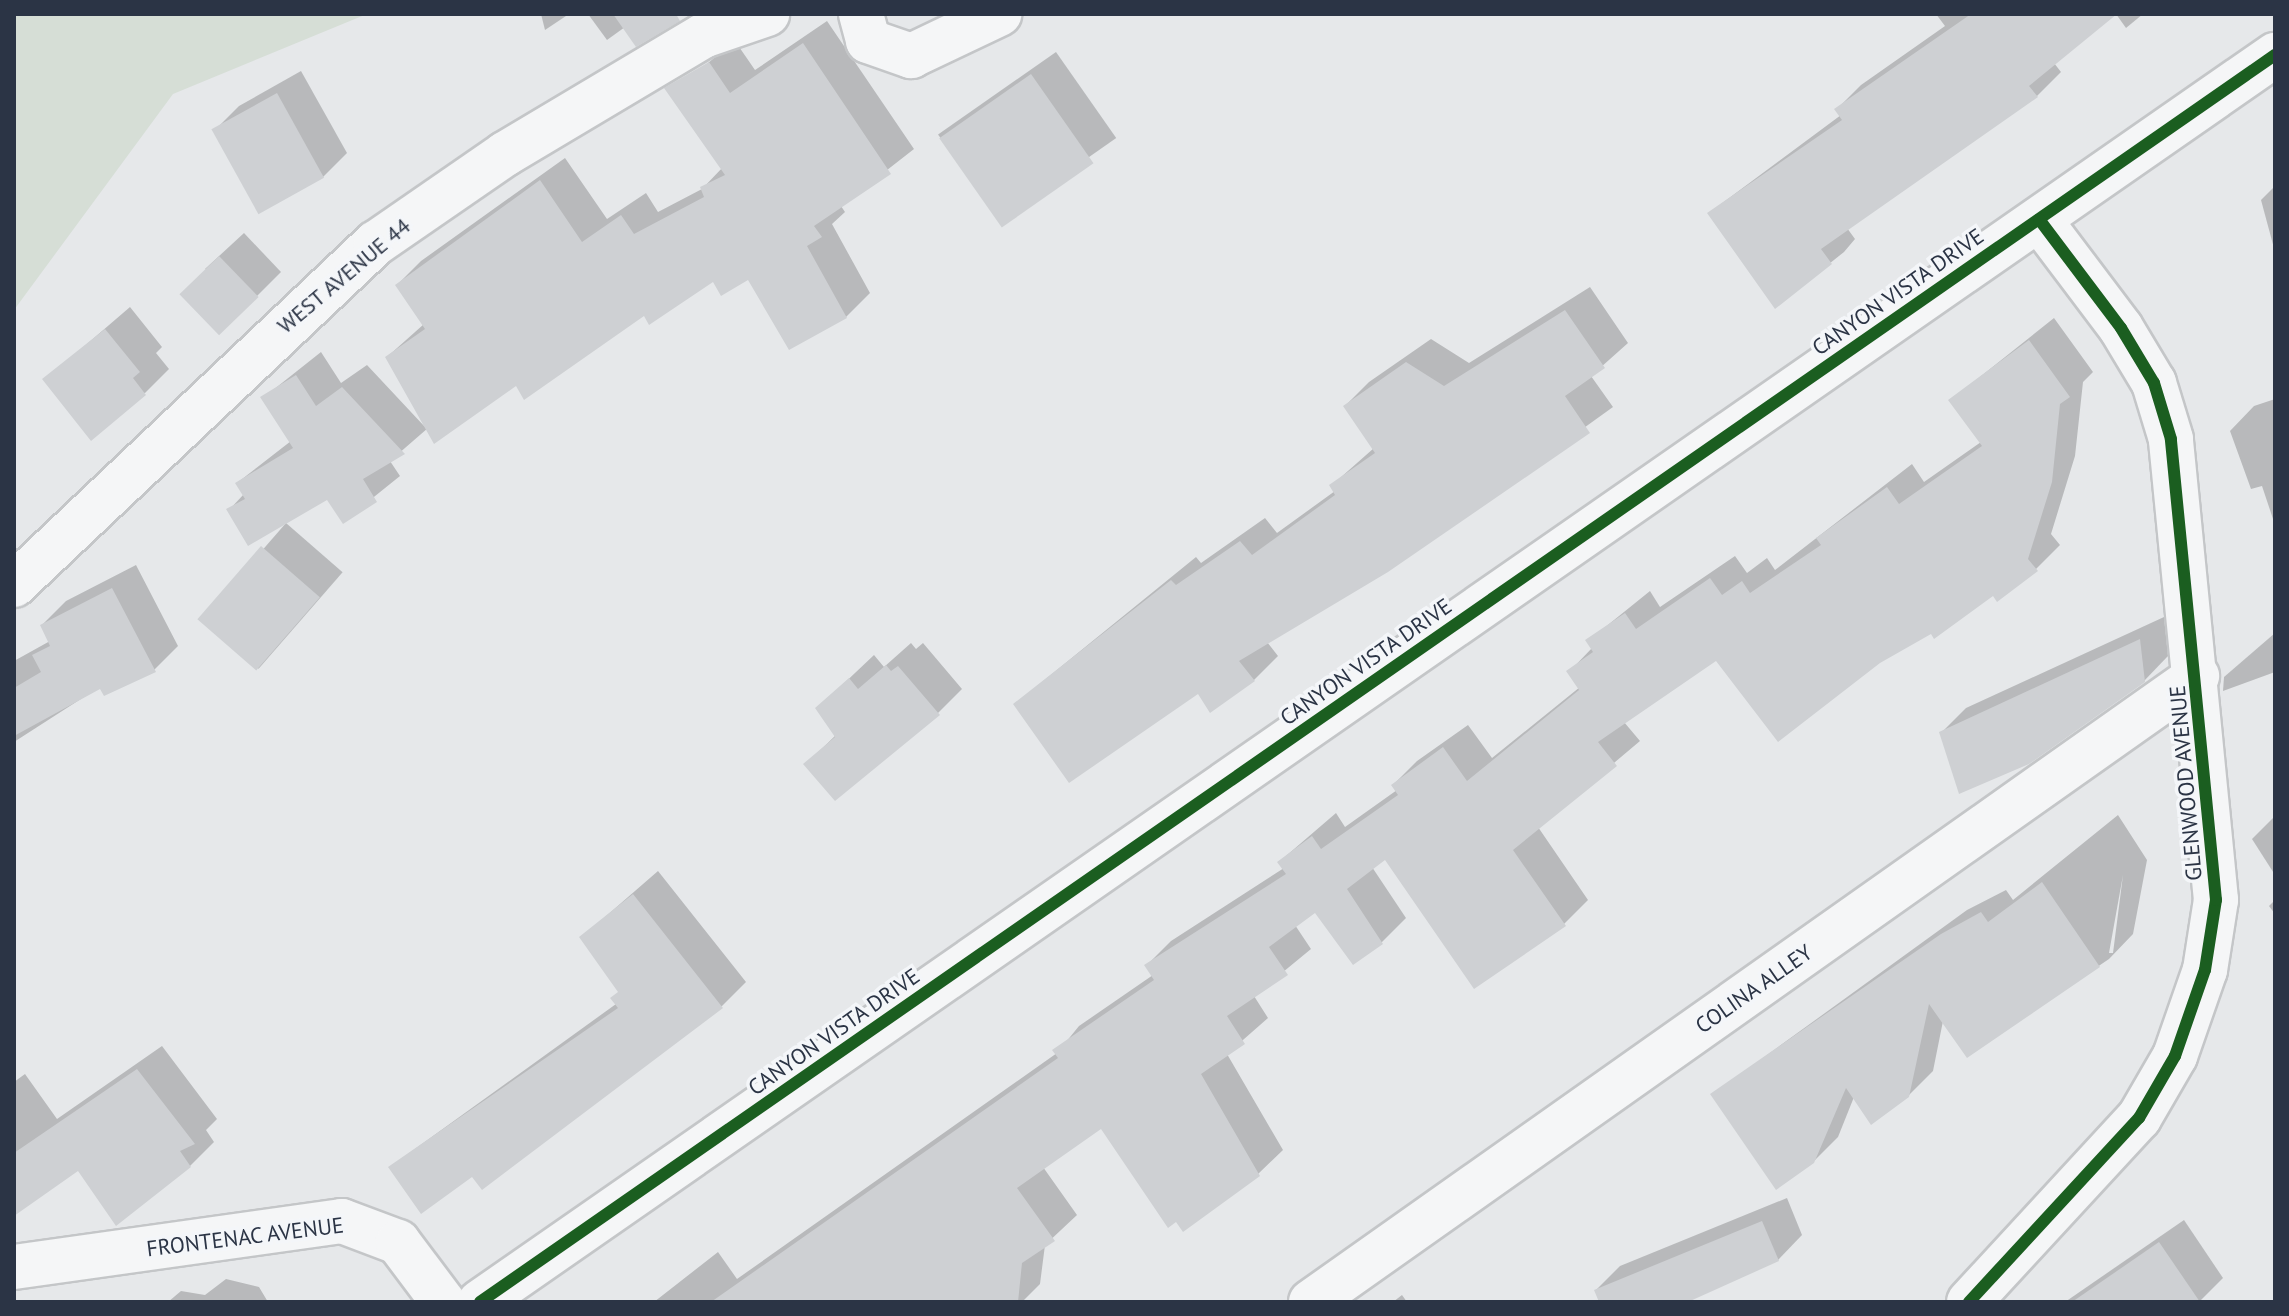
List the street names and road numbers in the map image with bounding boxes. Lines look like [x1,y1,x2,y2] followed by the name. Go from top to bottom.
[272,212,416,340] street label: WEST AVENUE 44
[1806,222,1990,362] street label: CANYON VISTA DRIVE
[1274,592,1458,732] street label: CANYON VISTA DRIVE
[2164,684,2208,882] street label: GLENWOOD AVENUE
[1690,939,1818,1039] street label: COLINA ALLEY
[742,962,926,1102] street label: CANYON VISTA DRIVE
[144,1212,346,1262] street label: FRONTENAC AVENUE

